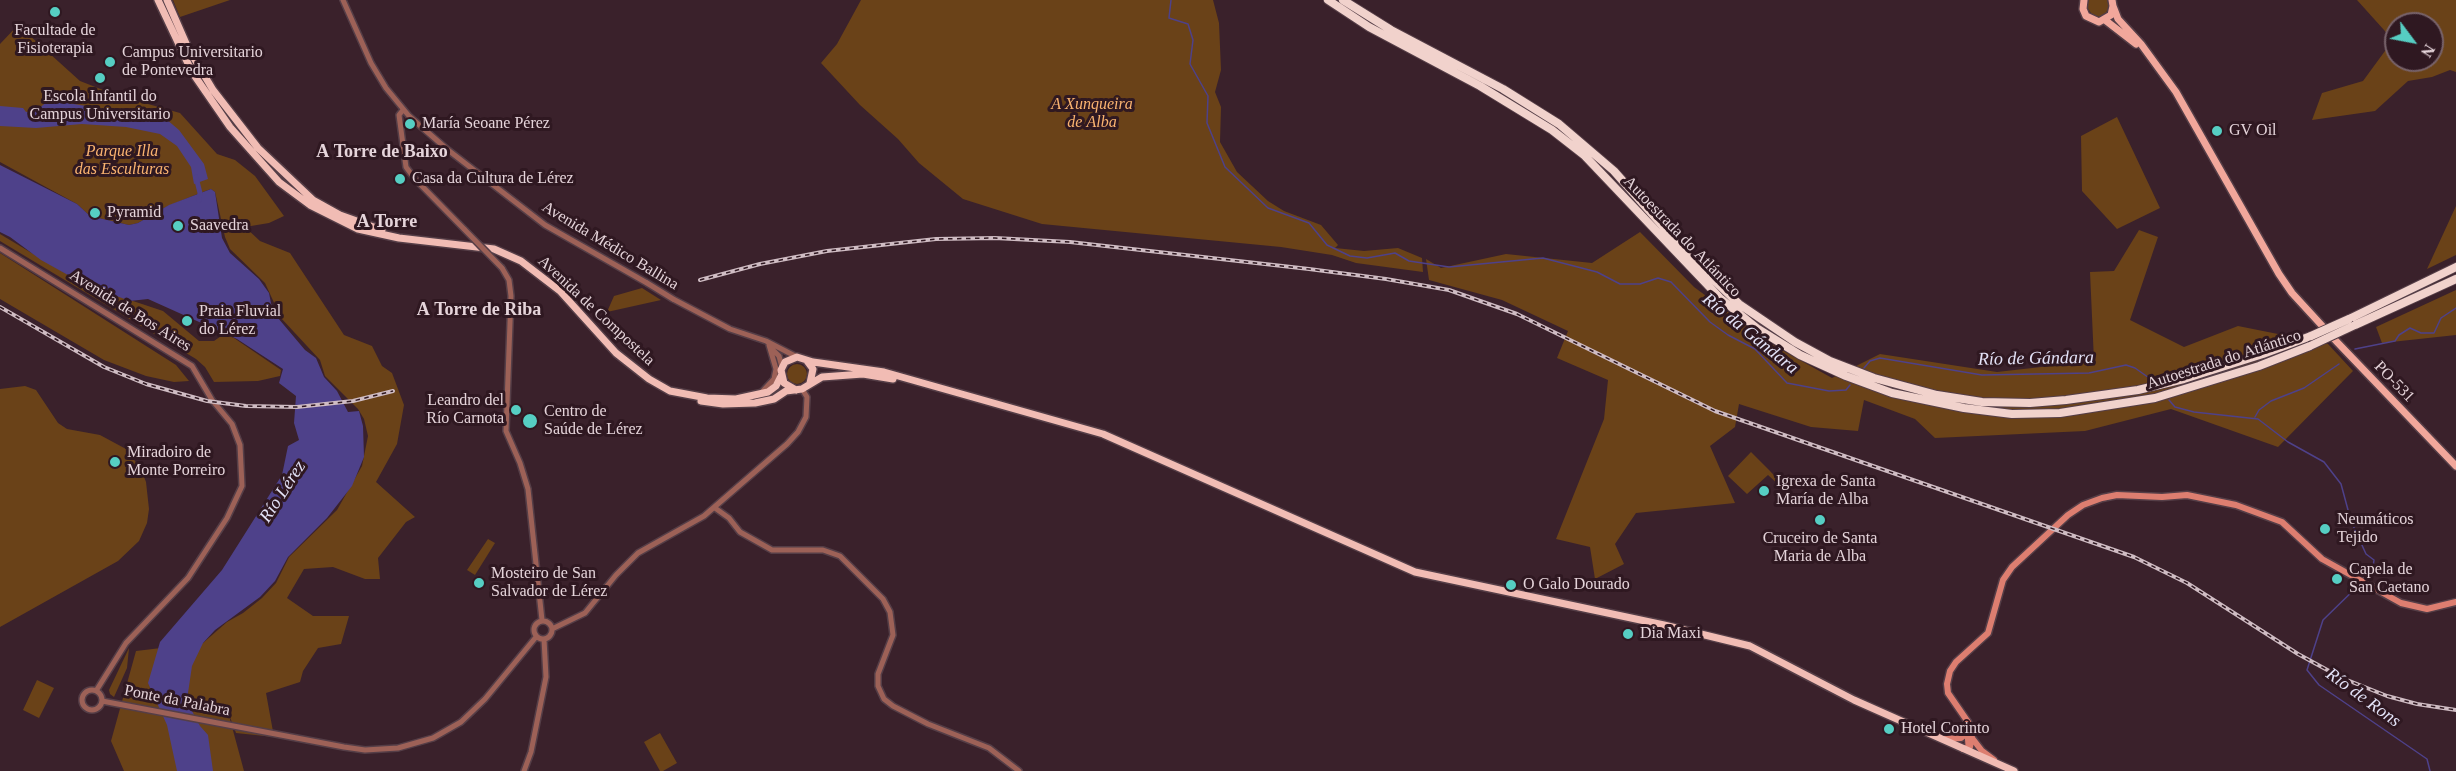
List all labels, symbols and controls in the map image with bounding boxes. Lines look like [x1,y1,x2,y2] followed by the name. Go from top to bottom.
[48,5,62,19] marker: Facultade de Fisioterapia
[2384,12,2444,72] north arrow
[14,21,96,59] place label: Facultade de Fisioterapia
[2418,41,2438,60] text: N
[122,43,263,81] place label: Campus Universitario de Pontevedra
[103,55,117,69] marker: Campus Universitario de Pontevedra
[93,71,107,85] marker: Escola Infantil do Campus Universitario
[30,87,170,125] place label: Escola Infantil do Campus Universitario
[1051,95,1133,133] park label: A Xunqueira de Alba
[422,114,550,134] place label: María Seoane Pérez
[403,117,417,131] marker: María Seoane Pérez
[2229,121,2277,141] place label: GV Oil
[2210,124,2224,138] marker: GV Oil
[316,141,448,163] district label: A Torre de Baixo
[75,142,169,180] park label: Parque Illa das Esculturas
[412,169,574,189] place label: Casa da Cultura de Lérez
[393,172,407,186] marker: Casa da Cultura de Lérez
[1619,172,1745,302] street label: Autoestrada do Atlántico
[538,198,682,294] street label: Avenida Médico Ballina
[107,203,161,223] place label: Pyramid
[88,206,102,220] marker: Pyramid
[357,211,417,233] district label: A Torre
[190,216,249,236] place label: Saavedra
[171,219,185,233] marker: Saavedra
[534,252,658,370] street label: Avenida de Compostela
[66,266,194,356] street label: Avenida de Bos Aires
[1698,289,1802,379] water label: Río da Gándara
[417,299,541,321] district label: A Torre de Riba
[199,302,281,340] place label: Praia Fluvial do Lérez
[180,314,194,328] marker: Praia Fluvial do Lérez
[2145,326,2303,394] street label: Autoestrada do Atlántico
[1978,347,2094,371] water label: Río de Gándara
[2370,357,2418,407] street label: PO-531
[426,391,504,429] place label: Leandro del Río Carnota
[544,402,643,440] place label: Centro de Saúde de Lérez
[509,403,523,417] marker: Leandro del Río Carnota
[521,412,539,430] marker: Centro de Saúde de Lérez
[127,443,225,481] place label: Miradoiro de Monte Porreiro
[108,455,122,469] marker: Miradoiro de Monte Porreiro
[255,457,311,527] water label: Río Lérez
[1776,472,1876,510] place label: Igrexa de Santa María de Alba
[1757,484,1771,498] marker: Igrexa de Santa María de Alba
[2337,510,2413,548] place label: Neumáticos Tejido
[1813,513,1827,527] marker: Cruceiro de Santa Maria de Alba
[2318,522,2332,536] marker: Neumáticos Tejido
[1763,529,1877,567] place label: Cruceiro de Santa Maria de Alba
[2349,560,2429,598] place label: Capela de San Caetano
[491,564,607,602] place label: Mosteiro de San Salvador de Lérez
[2330,572,2344,586] marker: Capela de San Caetano
[1523,575,1630,595] place label: O Galo Dourado
[472,576,486,590] marker: Mosteiro de San Salvador de Lérez
[1504,578,1518,592] marker: O Galo Dourado
[1640,624,1701,644] place label: Dia Maxi
[1621,627,1635,641] marker: Dia Maxi
[2321,664,2405,732] water label: Río de Rons
[122,681,232,721] street label: Ponte da Palabra
[1901,719,1989,739] place label: Hotel Corinto
[1882,722,1896,736] marker: Hotel Corinto

